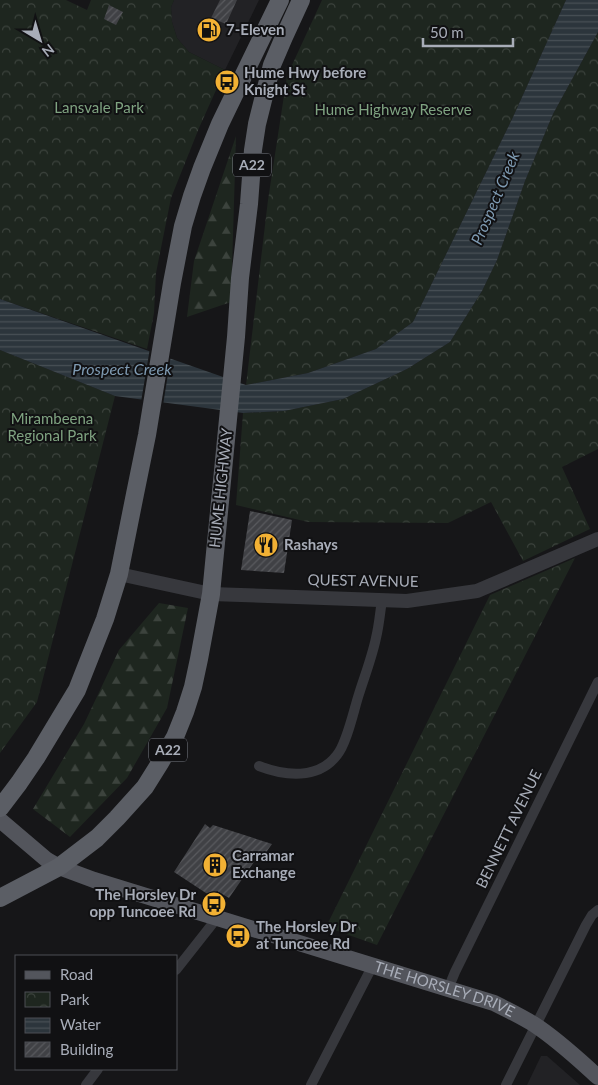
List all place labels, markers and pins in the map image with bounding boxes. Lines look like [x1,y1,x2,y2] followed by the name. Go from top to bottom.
[196,17,222,43] fuel station icon: 7-Eleven
[226,20,285,38] place label: 7-Eleven
[244,63,366,98] place label: Hume Hwy before Knight St
[214,69,240,95] bus stop icon: Hume Hwy before Knight St
[253,532,279,558] restaurant icon: Rashays
[284,535,338,553] place label: Rashays
[232,846,296,881] place label: Carramar Exchange
[202,852,228,878] building icon: Carramar Exchange
[89,885,196,920] place label: The Horsley Dr opp Tuncoee Rd
[201,891,227,917] bus stop icon: The Horsley Dr opp Tuncoee Rd
[256,917,357,952] place label: The Horsley Dr at Tuncoee Rd
[225,923,251,949] bus stop icon: The Horsley Dr at Tuncoee Rd

